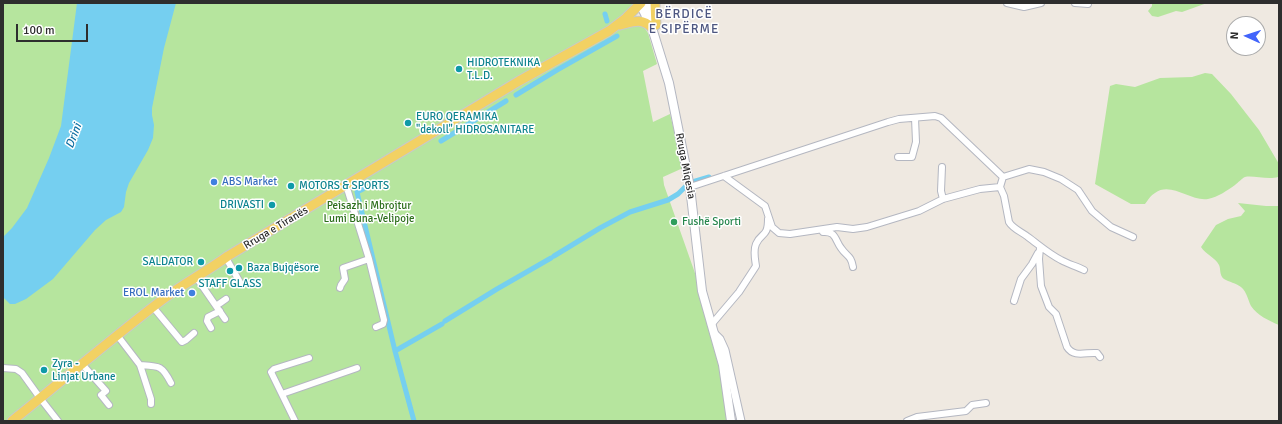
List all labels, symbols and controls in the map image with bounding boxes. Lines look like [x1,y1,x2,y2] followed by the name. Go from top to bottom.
[649,7,719,38] district label: BËRDICË E SIPËRME
[18,16,90,42] scale bar
[1226,16,1266,56] north arrow
[23,23,55,38] text: 100 m
[1228,31,1241,40] text: N
[467,56,540,82] place label: HIDROTEKNIKA T.L.D.
[454,64,464,74] marker: HIDROTEKNIKA T.L.D.
[416,110,535,136] place label: EURO QERAMIKA "dekoll" HIDROSANITARE
[403,118,413,128] marker: EURO QERAMIKA "dekoll" HIDROSANITARE
[63,122,85,150] water label: Drini
[672,132,698,200] street label: Rruga Miqesia
[222,175,277,189] place label: ABS Market
[209,177,219,187] marker: ABS Market
[299,179,389,193] place label: MOTORS & SPORTS
[286,181,296,191] marker: MOTORS & SPORTS
[220,198,264,212] place label: DRIVASTI
[324,199,414,225] park label: Peisazh i Mbrojtur Lumi Buna-Velipoje
[267,200,277,210] marker: DRIVASTI
[241,204,311,252] street label: Rruga e Tiranës
[682,215,741,229] place label: Fushë Sporti
[669,217,679,227] marker: Fushë Sporti
[143,255,193,269] place label: SALDATOR
[196,257,206,267] marker: SALDATOR
[247,261,319,275] place label: Baza Bujqësore
[234,263,244,273] marker: Baza Bujqësore
[225,266,235,276] marker: STAFF GLASS
[199,277,261,291] place label: STAFF GLASS
[123,286,184,300] place label: EROL Market
[187,288,197,298] marker: EROL Market
[52,357,116,383] place label: Zyra - Linjat Urbane
[39,365,49,375] marker: Zyra - Linjat Urbane

